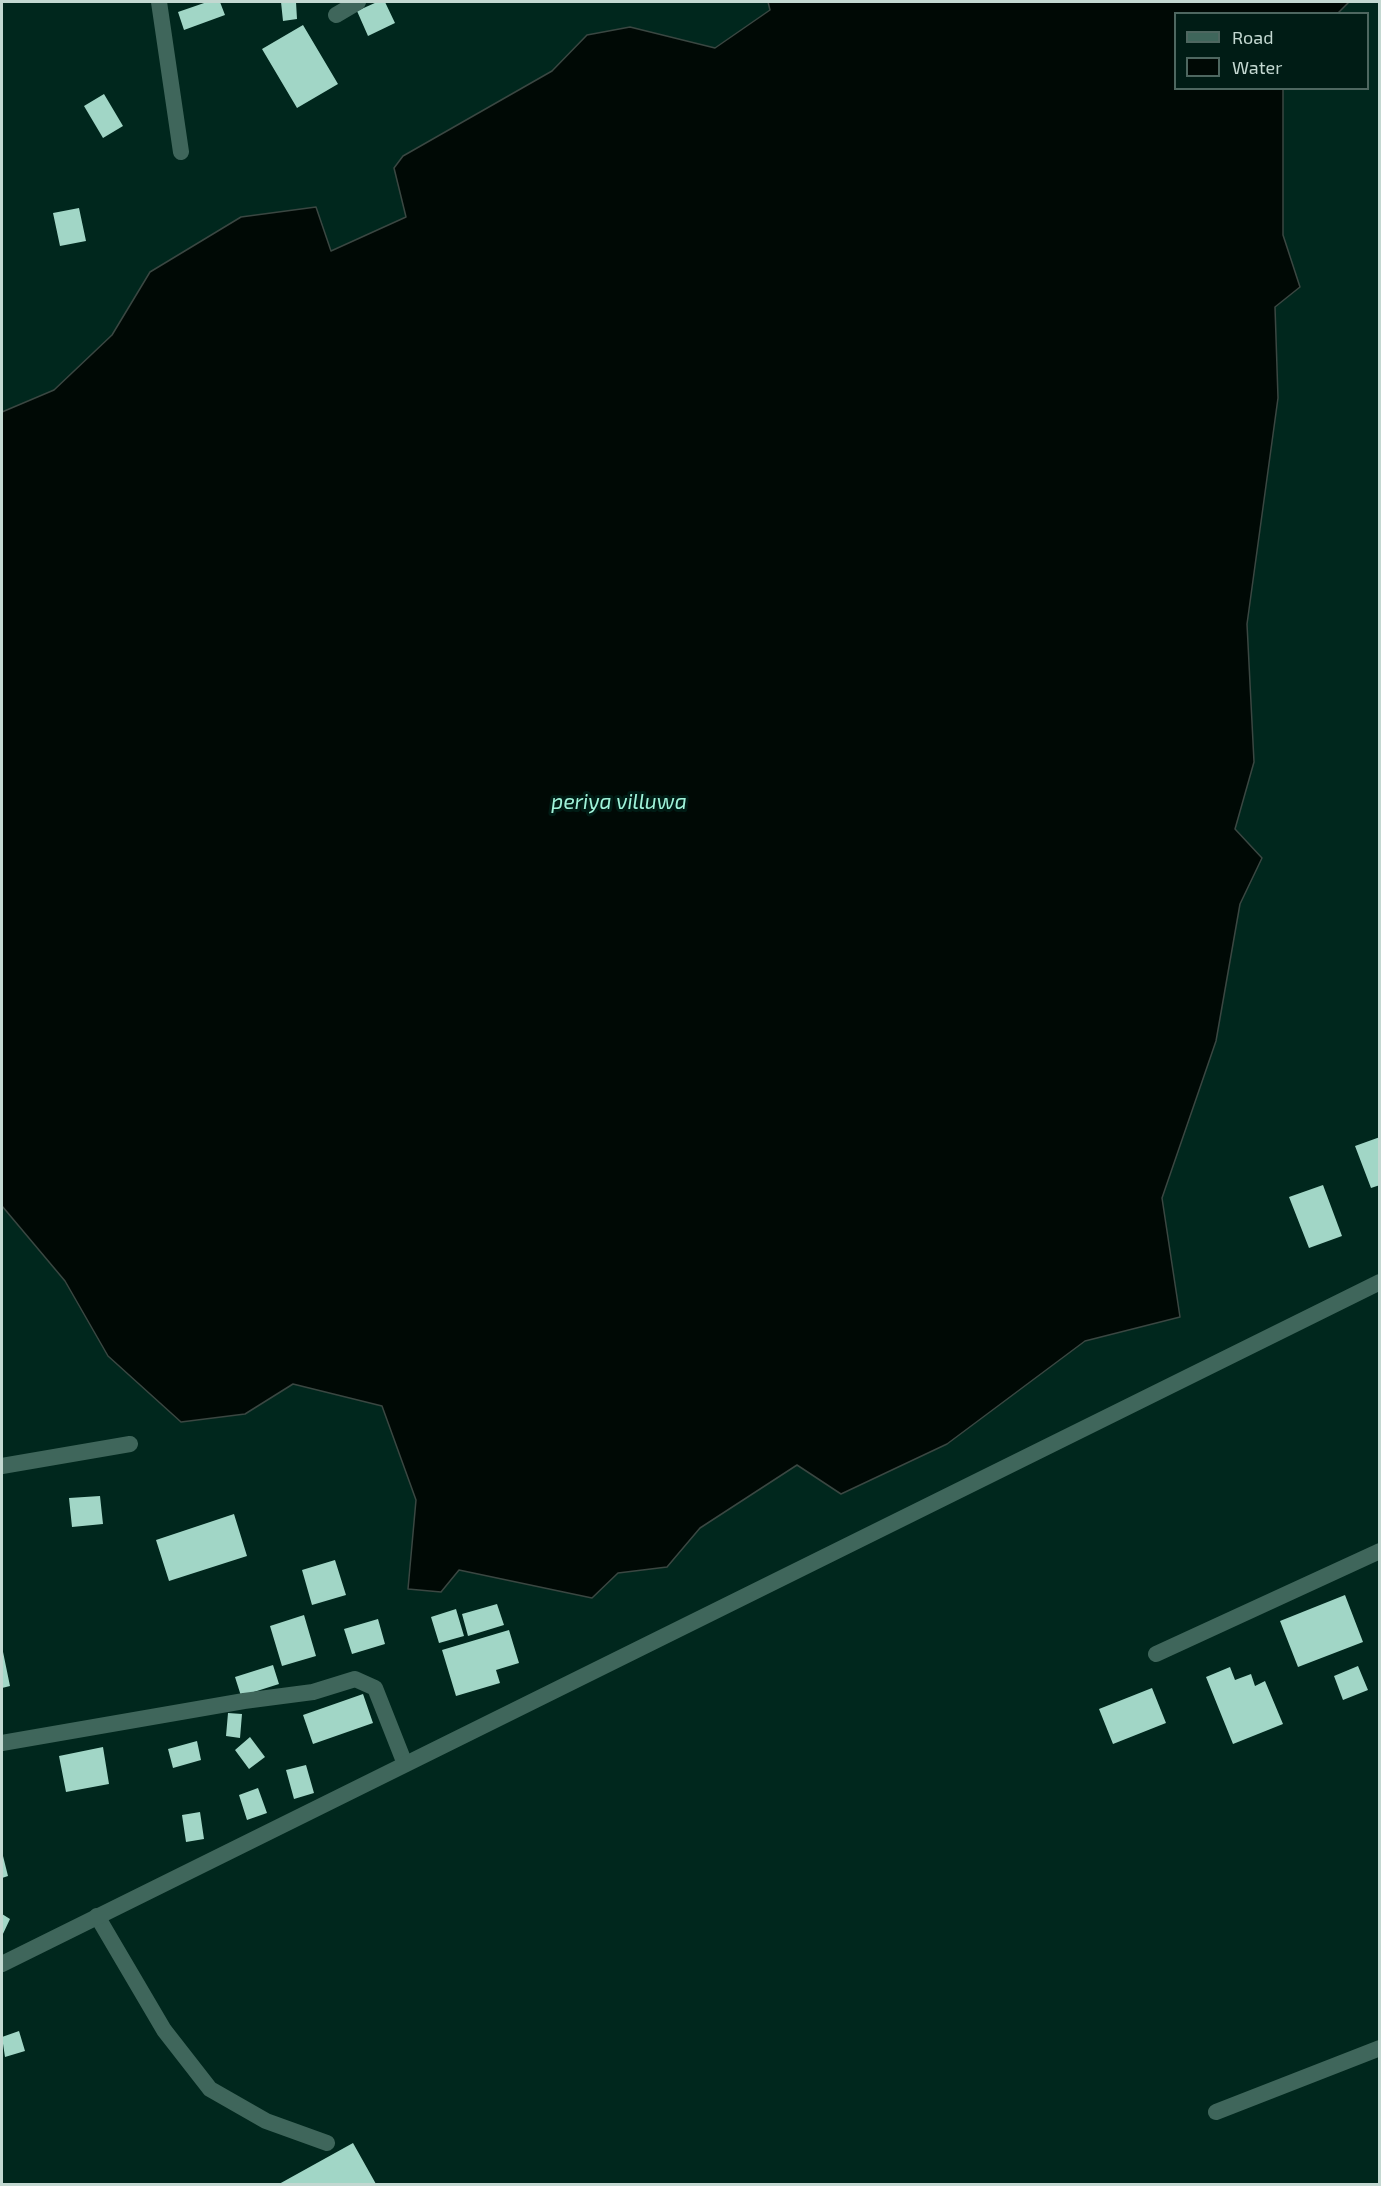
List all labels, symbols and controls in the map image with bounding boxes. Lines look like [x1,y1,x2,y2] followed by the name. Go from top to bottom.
[1174,12,1369,90] legend
[1232,26,1273,48] text: Road
[1232,56,1282,78] text: Water
[551,789,687,815] water label: periya villuwa

